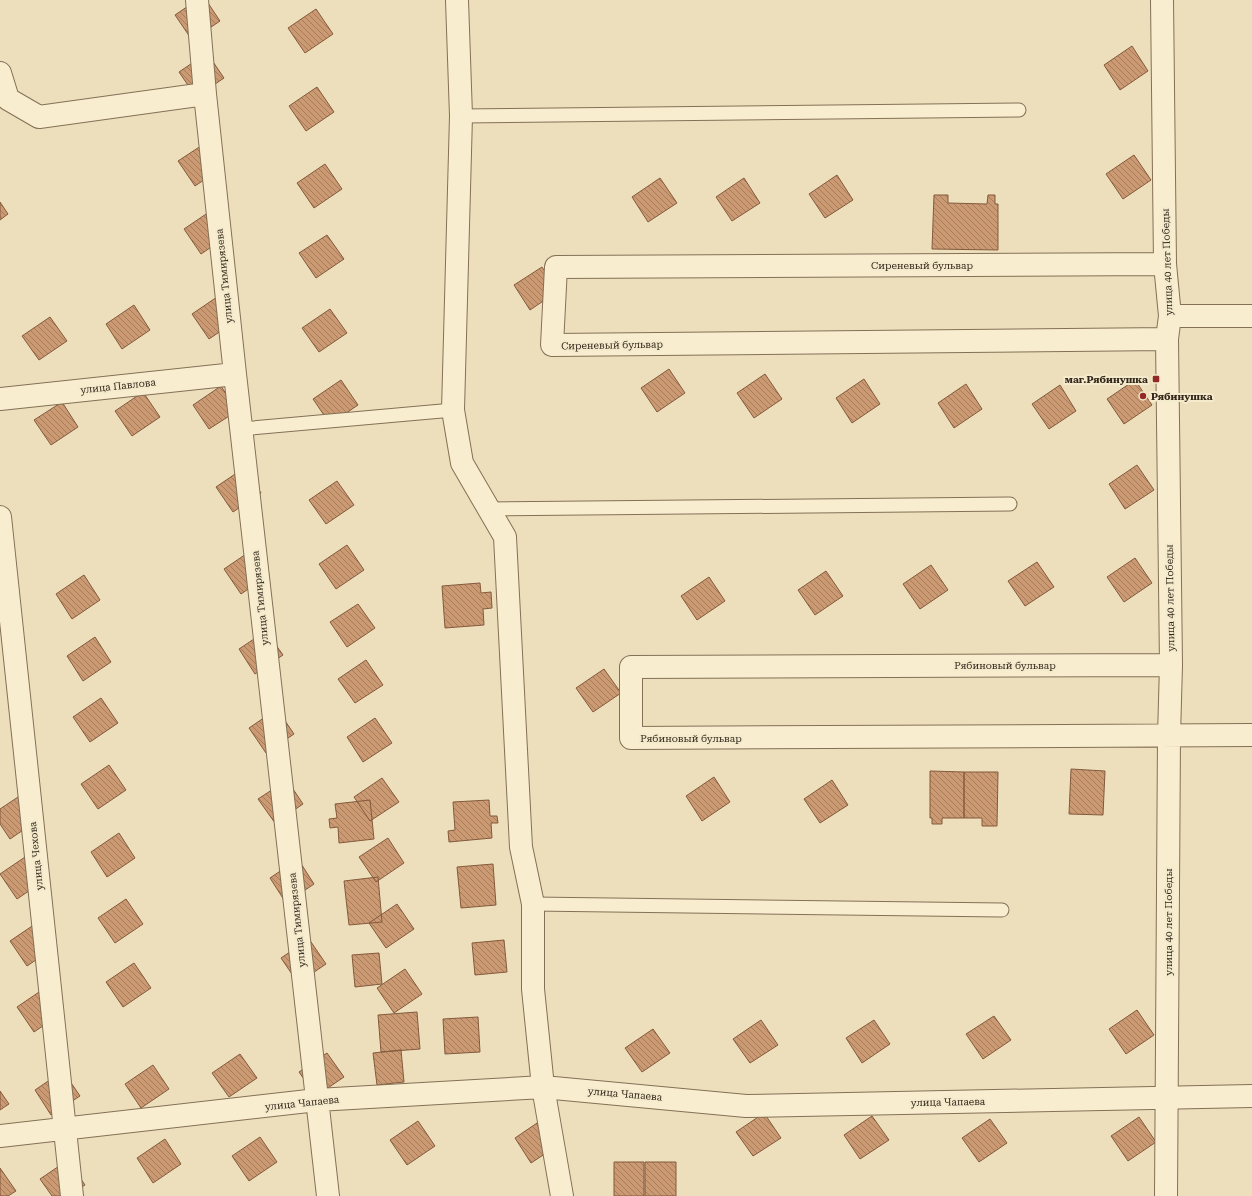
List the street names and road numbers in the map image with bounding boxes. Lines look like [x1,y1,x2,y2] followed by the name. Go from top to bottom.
[1160,208,1174,316] street label: улица 40 лет Победы
[213,228,234,324] street label: улица Тимирязева
[871,260,973,271] street label: Сиреневый бульвар
[561,339,663,351] street label: Сиреневый бульвар
[80,377,157,395] street label: улица Павлова
[1164,544,1176,652] street label: улица 40 лет Победы
[249,550,270,646] street label: улица Тимирязева
[954,660,1056,671] street label: Рябиновый бульвар
[640,733,742,744] street label: Рябиновый бульвар
[27,821,45,891] street label: улица Чехова
[1163,868,1174,976] street label: улица 40 лет Победы
[286,872,307,968] street label: улица Тимирязева
[587,1085,663,1103] street label: улица Чапаева
[264,1094,340,1112] street label: улица Чапаева
[911,1096,986,1108] street label: улица Чапаева

